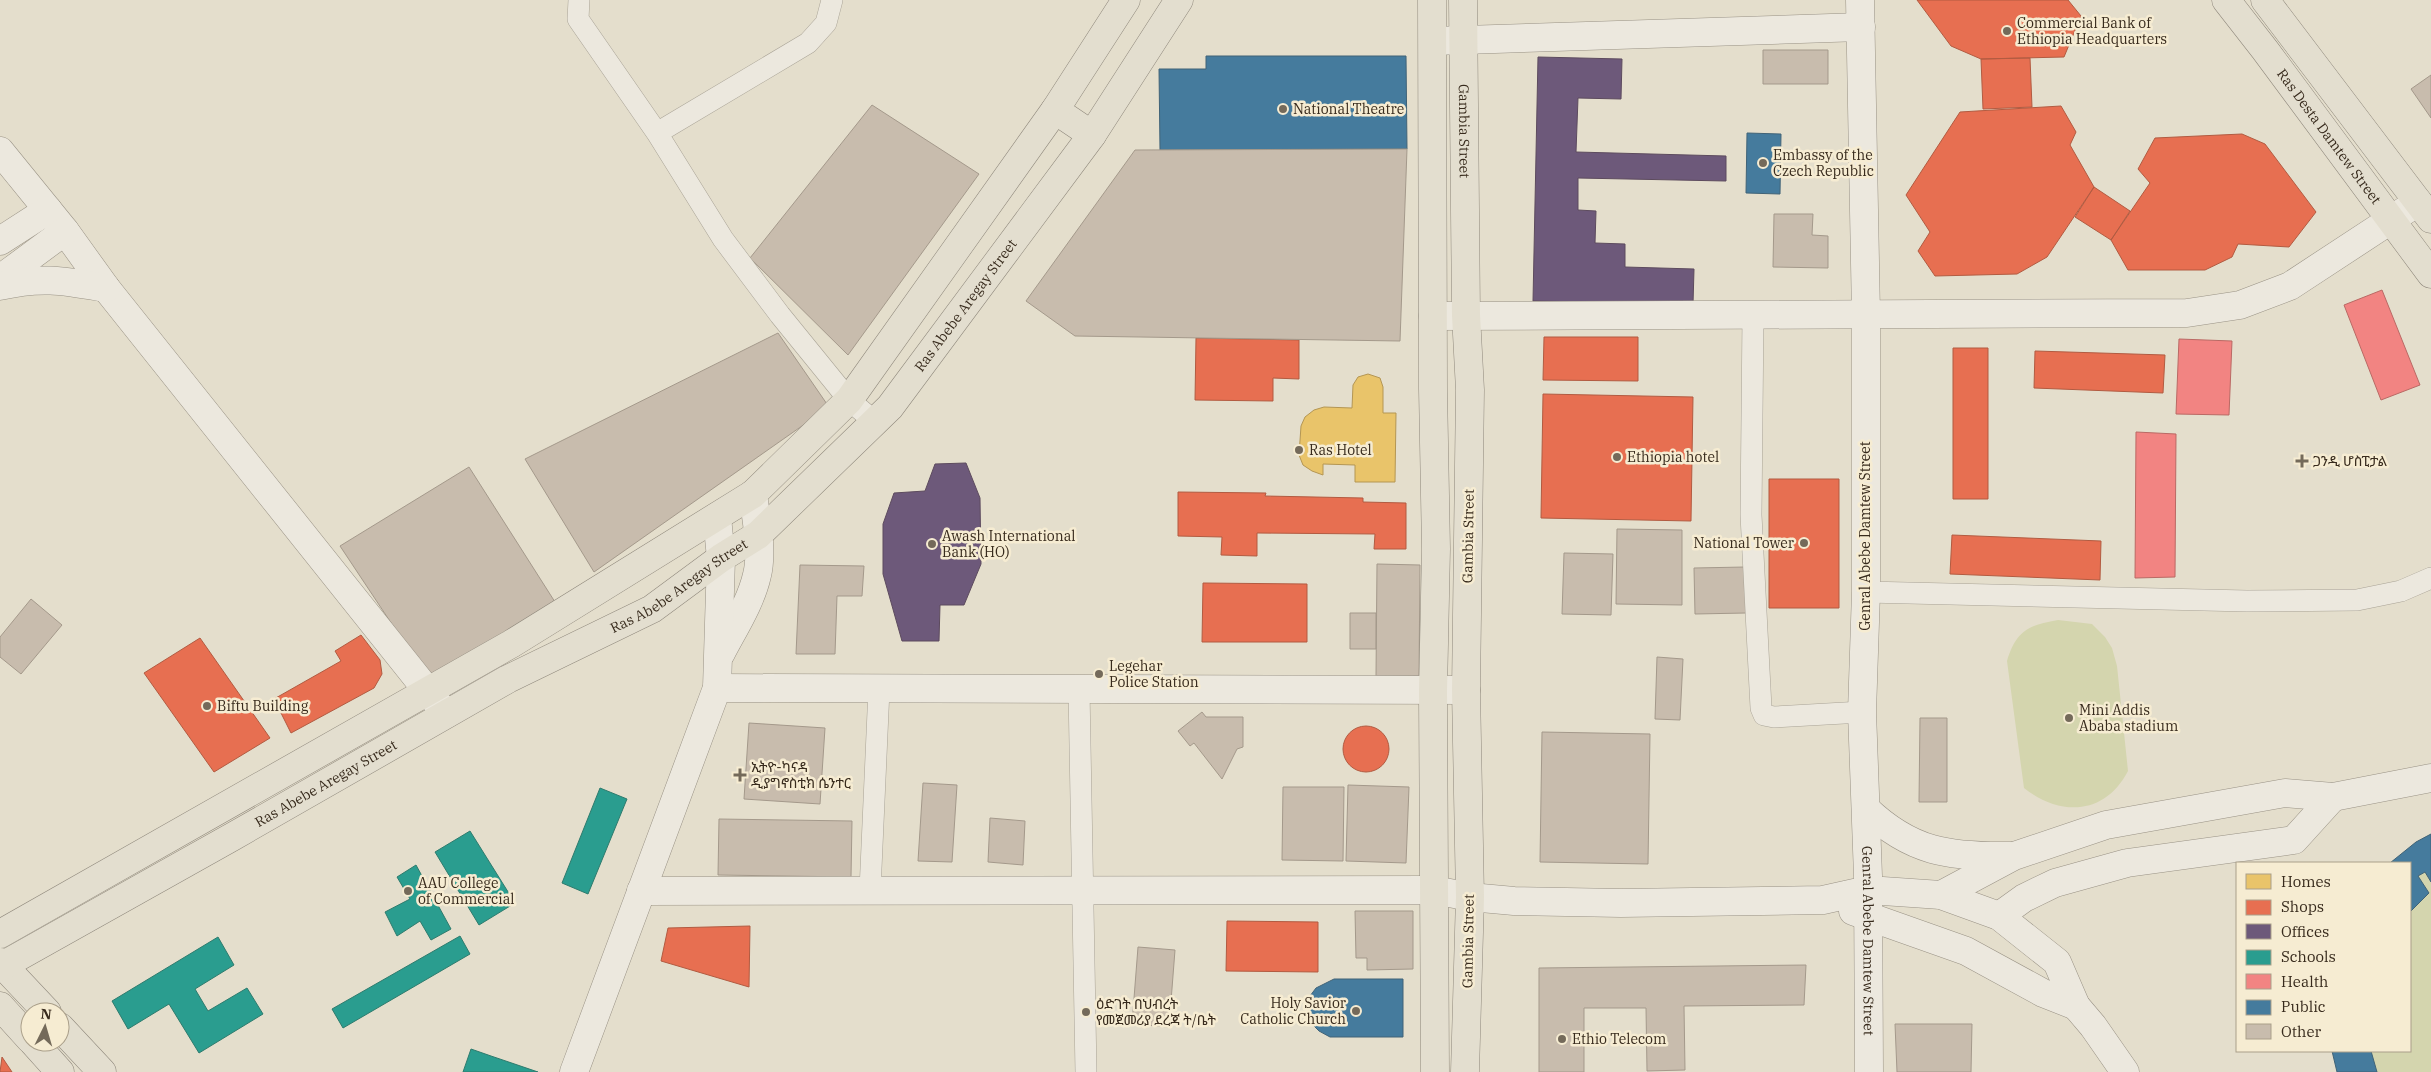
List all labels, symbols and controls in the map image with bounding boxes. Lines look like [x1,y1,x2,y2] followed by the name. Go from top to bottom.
[2017,14,2167,48] place label: Commercial Bank of Ethiopia Headquarters
[2001,25,2013,37] marker: Commercial Bank of Ethiopia Headquarters
[2273,65,2385,208] street label: Ras Desta Damtew Street
[1455,84,1474,178] street label: Gambia Street
[1293,100,1404,118] place label: National Theatre
[1277,103,1289,115] marker: National Theatre
[1773,146,1874,180] place label: Embassy of the Czech Republic
[1757,157,1769,169] marker: Embassy of the Czech Republic
[910,235,1021,375] street label: Ras Abebe Aregay Street
[1309,441,1372,459] place label: Ras Hotel
[1856,441,1874,631] street label: Genral Abebe Damtew Street
[1293,444,1305,456] marker: Ras Hotel
[1627,448,1719,466] place label: Ethiopia hotel
[1611,451,1623,463] marker: Ethiopia hotel
[2313,452,2388,470] place label: ጋንዲ ሆስፒታል
[2295,454,2309,468] marker: ጋንዲ ሆስፒታል
[1458,489,1478,583] street label: Gambia Street
[942,527,1075,561] place label: Awash International Bank (HO)
[1694,534,1795,552] place label: National Tower
[607,535,751,637] street label: Ras Abebe Aregay Street
[1798,537,1810,549] marker: National Tower
[926,538,938,550] marker: Awash International Bank (HO)
[1109,657,1199,691] place label: Legehar Police Station
[1093,668,1105,680] marker: Legehar Police Station
[217,697,309,715] place label: Biftu Building
[201,700,213,712] marker: Biftu Building
[2079,701,2178,735] place label: Mini Addis Ababa stadium
[2063,712,2075,724] marker: Mini Addis Ababa stadium
[252,736,400,831] street label: Ras Abebe Aregay Street
[751,758,851,792] place label: ኢትዮ-ካናዳ ዲያግኖስቲክ ሴንተር
[733,768,747,782] marker: ኢትዮ-ካናዳ ዲያግኖስቲክ ሴንተር
[1858,846,1878,1036] street label: Genral Abebe Damtew Street
[2236,862,2411,1052] legend
[2281,872,2331,891] text: Homes
[418,874,515,908] place label: AAU College of Commercial
[402,885,414,897] marker: AAU College of Commercial
[1458,894,1478,988] street label: Gambia Street
[2281,897,2324,916] text: Shops
[2281,922,2329,941] text: Offices
[2281,947,2336,966] text: Schools
[2281,972,2328,991] text: Health
[1240,994,1347,1028] place label: Holy Savior Catholic Church
[1096,995,1217,1029] place label: ዕድገት በህብረት የመጀመሪያ ደረጃ ት/ቤት
[2281,997,2326,1016] text: Public
[20,1002,70,1052] north arrow
[40,1005,52,1023] text: N
[1350,1005,1362,1017] marker: Holy Savior Catholic Church
[1080,1006,1092,1018] marker: ዕድገት በህብረት የመጀመሪያ ደረጃ ት/ቤት
[2281,1022,2321,1041] text: Other
[1572,1030,1666,1048] place label: Ethio Telecom
[1556,1033,1568,1045] marker: Ethio Telecom

